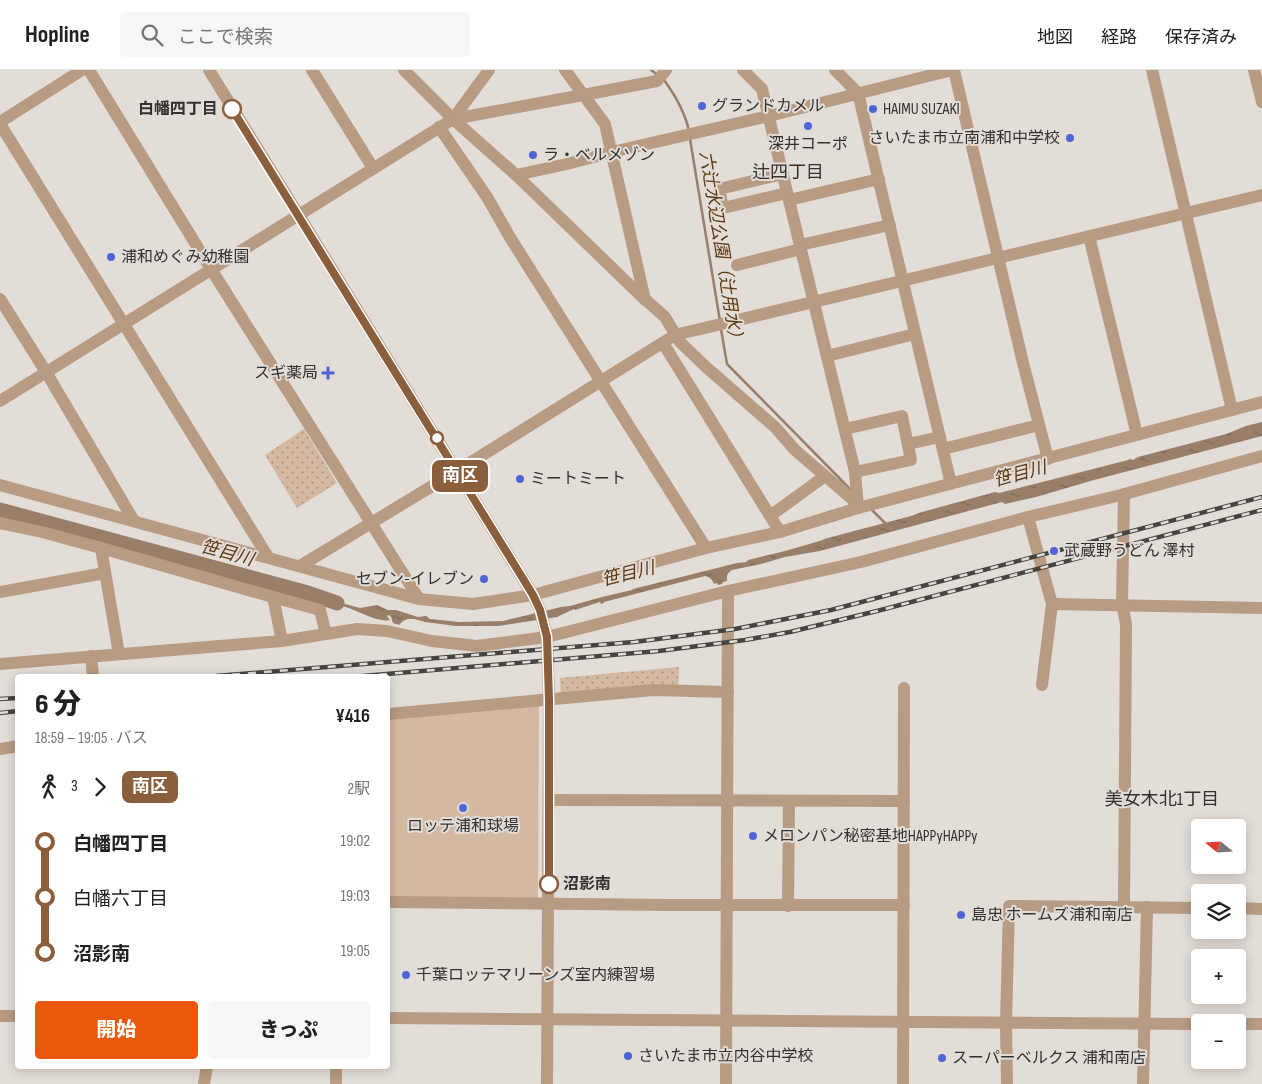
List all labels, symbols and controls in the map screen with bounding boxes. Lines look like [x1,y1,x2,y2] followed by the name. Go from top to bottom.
[120,12,470,57] search box
[25,20,90,49] text: Hopline
[138,21,166,49] icon: search
[178,26,273,49] text: ここで検索
[1037,27,1073,48] text: 地図
[1101,27,1137,48] text: 経路
[1165,27,1237,48] text: 保存済み
[712,97,824,116] place label: グランドカメル
[222,99,242,119] marker: 白幡四丁目
[138,100,218,119] place label: 白幡四丁目
[696,100,708,112] marker: グランドカメル
[883,100,960,119] place label: HAIMU SUZAKI
[867,103,879,115] marker: HAIMU SUZAKI
[802,120,814,132] marker: 深井コーポ
[868,129,1060,148] place label: さいたま市立南浦和中学校
[1064,132,1076,144] marker: さいたま市立南浦和中学校
[768,135,848,154] place label: 深井コーポ
[543,146,655,165] place label: ラ・ベルメゾン
[527,149,539,161] marker: ラ・ベルメゾン
[695,150,747,348] water label: 六辻水辺公園（辻用水）
[752,162,824,183] district label: 辻四丁目
[121,248,249,267] place label: 浦和めぐみ幼稚園
[105,251,117,263] marker: 浦和めぐみ幼稚園
[254,364,318,383] place label: スギ薬局
[322,367,334,379] marker: スギ薬局
[430,431,444,445] unlabelled marker
[991,456,1051,491] water label: 笹目川
[438,460,482,492] line badge: 南区
[442,465,478,486] text: 南区
[530,470,626,489] place label: ミートミート
[514,473,526,485] marker: ミートミート
[198,536,258,571] water label: 笹目川
[1064,542,1195,561] place label: 武蔵野うどん 澤村
[1048,545,1060,557] marker: 武蔵野うどん 澤村
[599,557,659,591] water label: 笹目川
[356,570,474,589] place label: セブン-イレブン
[478,573,490,585] marker: セブン-イレブン
[35,688,81,721] text: 6 分
[335,705,370,728] text: ¥416
[35,729,148,748] text: 18:59 – 19:05 · バス
[35,773,63,801] icon: walk
[86,773,114,801] icon: forward
[132,776,168,797] text: 南区
[71,777,78,796] text: 3
[347,780,370,799] text: 2駅
[1105,789,1219,810] district label: 美女木北1丁目
[457,802,469,814] marker: ロッテ浦和球場
[407,817,519,836] place label: ロッテ浦和球場
[1191,819,1246,874] north arrow
[1191,819,1246,1069] map controls
[763,827,978,846] place label: メロンパン秘密基地HAPPyHAPPy
[747,830,759,842] marker: メロンパン秘密基地HAPPyHAPPy
[341,832,370,851] text: 19:02
[73,833,168,856] text: 白幡四丁目
[539,874,559,894] marker: 沼影南
[563,875,611,894] place label: 沼影南
[1191,884,1246,939] button: layers
[340,887,370,906] text: 19:03
[73,888,168,911] text: 白幡六丁目
[971,906,1133,925] place label: 島忠 ホームズ浦和南店
[955,909,967,921] marker: 島忠 ホームズ浦和南店
[341,942,370,961] text: 19:05
[73,943,130,966] text: 沼影南
[1191,949,1246,1004] button: +
[416,966,655,985] place label: 千葉ロッテマリーンズ室内練習場
[400,969,412,981] marker: 千葉ロッテマリーンズ室内練習場
[35,1001,198,1059] button: 開始
[208,1001,370,1059] button: きっぷ
[1191,1014,1246,1069] button: −
[638,1047,814,1066] place label: さいたま市立内谷中学校
[952,1049,1146,1068] place label: スーパーベルクス 浦和南店
[622,1050,634,1062] marker: さいたま市立内谷中学校
[936,1052,948,1064] marker: スーパーベルクス 浦和南店

